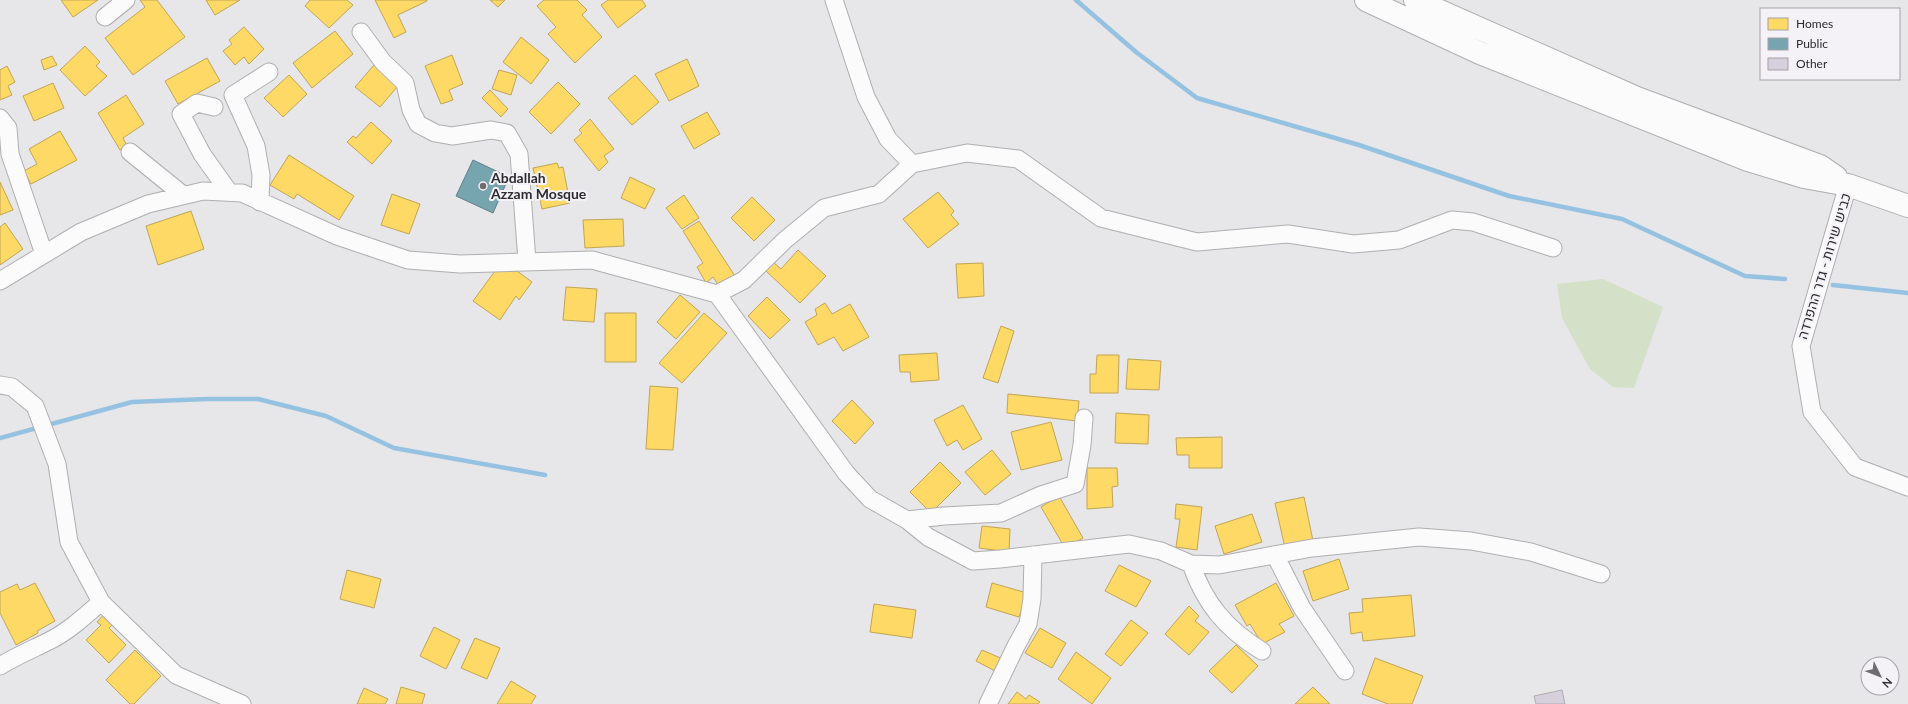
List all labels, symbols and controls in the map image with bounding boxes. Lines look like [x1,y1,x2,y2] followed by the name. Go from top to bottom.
[1760,8,1900,80] legend
[1796,16,1833,31] text: Homes
[1796,36,1828,51] text: Public
[1796,56,1828,71] text: Other
[490,169,587,202] place label: Abdallah Azzam Mosque
[478,181,488,191] marker: Abdallah Azzam Mosque
[1793,191,1854,341] street label: כביש שירות - גדר ההפרדה
[1860,656,1900,696] north arrow
[1880,676,1895,691] text: N

